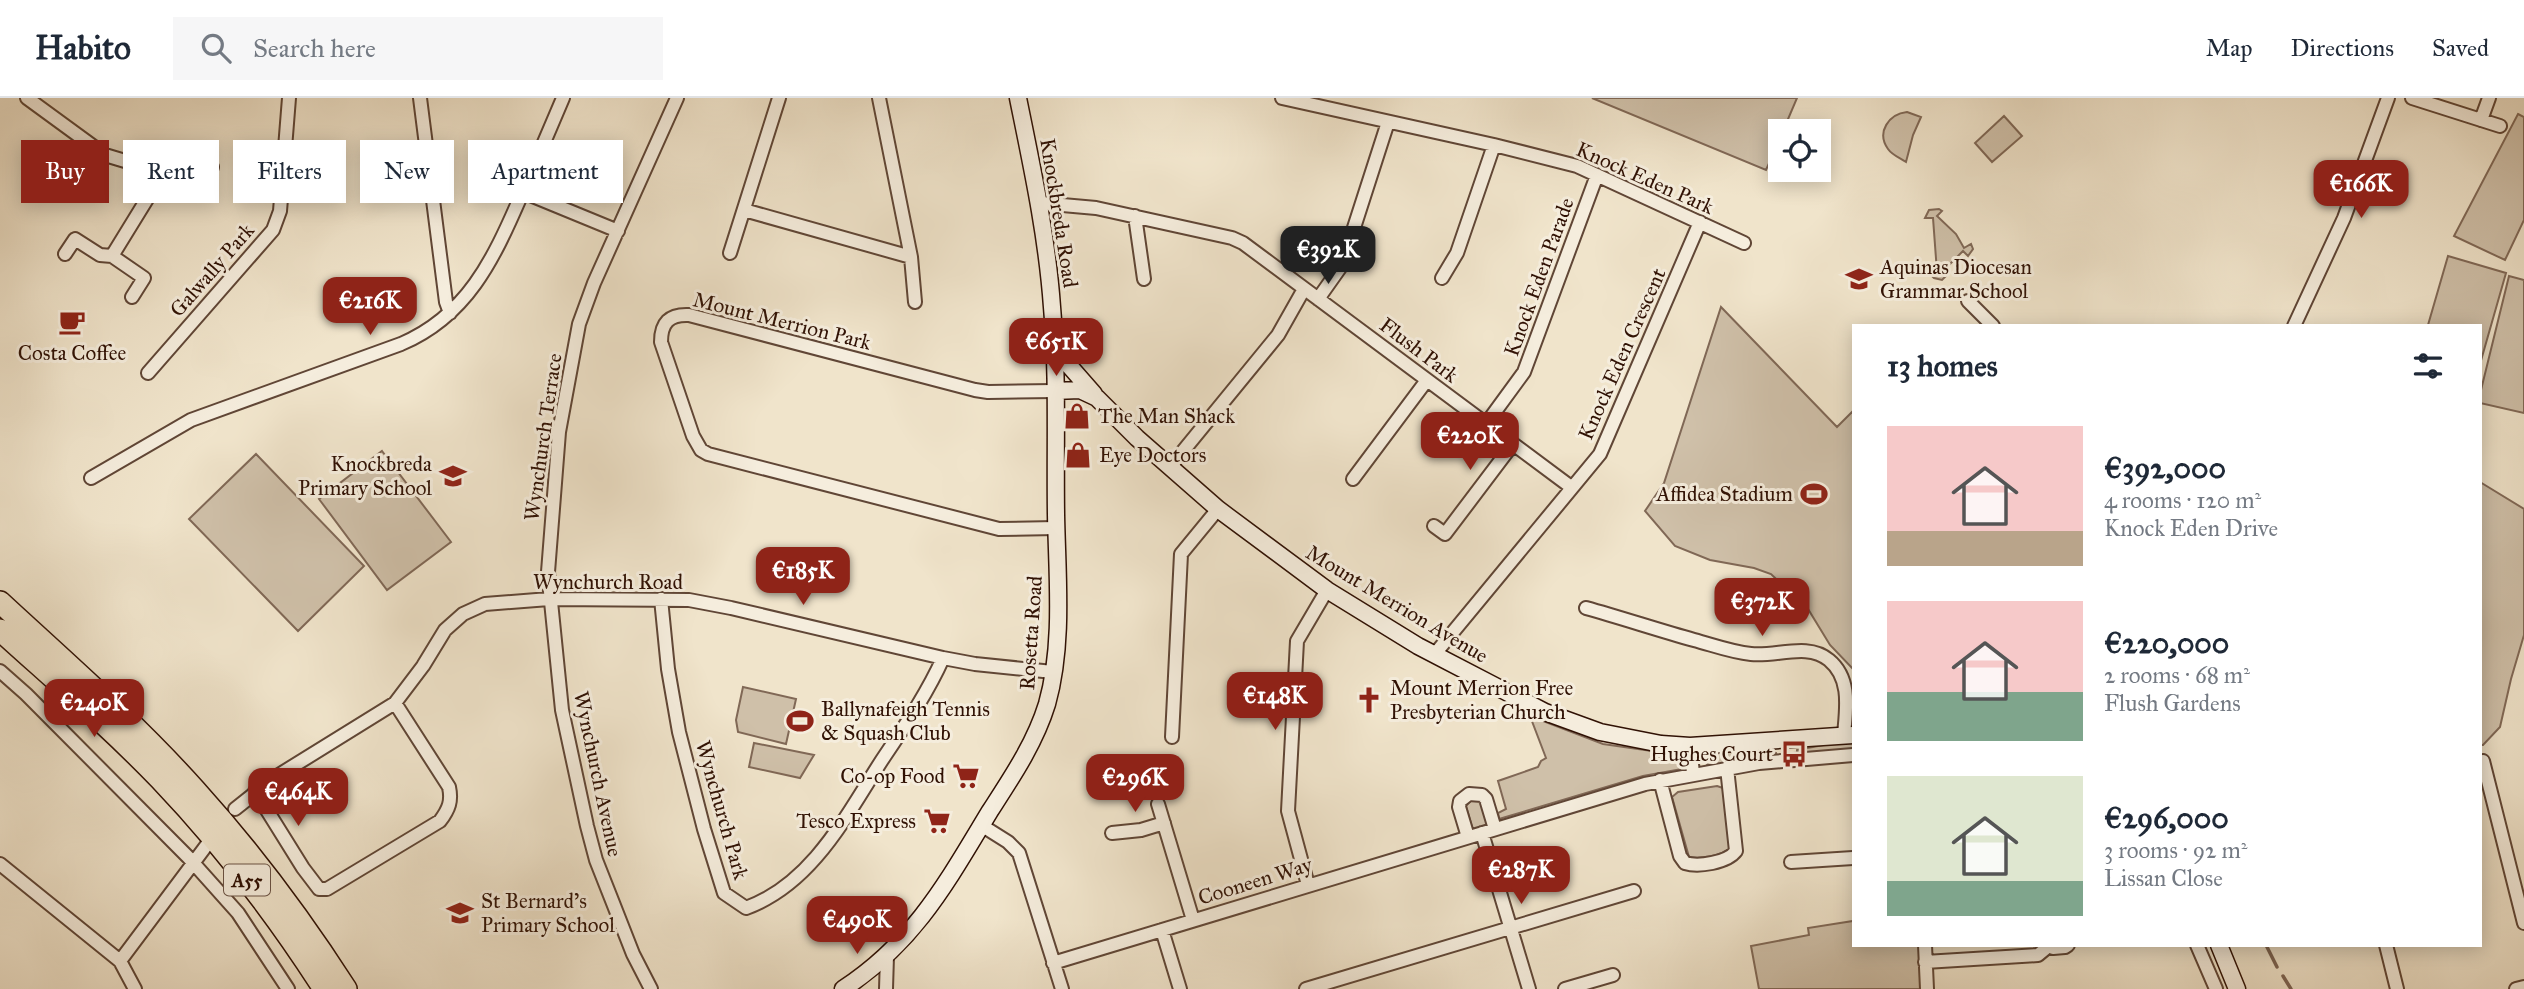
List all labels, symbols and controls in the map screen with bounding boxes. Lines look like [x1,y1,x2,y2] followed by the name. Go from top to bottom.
[173,17,663,80] search box
[35,28,131,68] text: Habito
[197,29,235,67] icon: search
[253,32,376,64] text: Search here
[2206,33,2253,63] text: Map
[2291,33,2394,63] text: Directions
[2432,33,2489,63] text: Saved
[1768,119,1831,182] map controls
[1768,119,1831,182] button: locate
[1034,136,1084,290] street label: Knockbreda Road
[1572,136,1718,220] street label: Knock Eden Park
[21,140,109,203] chip: Buy
[123,140,219,203] chip: Rent
[233,140,346,203] chip: Filters
[360,140,454,203] chip: New
[468,140,623,203] chip: Apartment
[2312,160,2410,220] pin: €166K
[2330,169,2392,197] text: €166K
[1498,194,1580,360] street label: Knock Eden Parade
[164,218,260,322] street label: Galwally Park
[1279,226,1377,286] pin: €392K
[1296,235,1360,263] text: €392K
[1879,254,2032,304] place label: Aquinas Diocesan Grammar School
[1572,264,1672,444] street label: Knock Eden Crescent
[1844,264,1874,294] school or university icon: Aquinas Diocesan Grammar School
[321,278,419,337] pin: €216K
[339,286,401,314] text: €216K
[690,286,874,356] street label: Mount Merrion Park
[57,307,87,337] cafe icon: Costa Coffee
[1374,312,1464,388] street label: Flush Park
[1007,318,1105,378] pin: €651K
[1025,327,1087,355] text: €651K
[18,340,127,366] place label: Costa Coffee
[2409,347,2447,385] icon: filters
[1887,348,1998,384] text: 13 homes
[518,351,568,522] street label: Wynchurch Terrace
[1062,401,1092,431] shop icon: The Man Shack
[1098,403,1235,429] place label: The Man Shack
[1421,412,1519,472] pin: €220K
[1437,421,1503,449] text: €220K
[1063,440,1093,470] shop icon: Eye Doctors
[1099,442,1206,468] place label: Eye Doctors
[2104,450,2226,486] text: €392,000
[298,451,432,501] place label: Knockbreda Primary School
[1943,454,2027,538] icon: home
[438,461,468,491] school or university icon: Knockbreda Primary School
[1799,479,1829,509] sports icon: Affidea Stadium
[1655,481,1793,507] place label: Affidea Stadium
[2104,486,2261,514] text: 4 rooms · 120 m²
[2104,514,2278,542] text: Knock Eden Drive
[1301,539,1493,669] street label: Mount Merrion Avenue
[754,547,852,607] pin: €185K
[772,556,834,584] text: €185K
[533,569,683,595] street label: Wynchurch Road
[1014,574,1048,691] street label: Rosetta Road
[1713,578,1811,638] pin: €372K
[1730,587,1794,615] text: €372K
[2104,625,2229,661] text: €220,000
[1943,629,2027,713] icon: home
[2104,661,2250,689] text: 2 rooms · 68 m²
[1226,672,1324,732] pin: €148K
[1390,675,1573,725] place label: Mount Merrion Free Presbyterian Church
[45,680,143,739] pin: €240K
[1243,681,1307,709] text: €148K
[1354,685,1384,715] church icon: Mount Merrion Free Presbyterian Church
[60,688,128,716] text: €240K
[568,689,628,859] street label: Wynchurch Avenue
[2104,689,2241,717] text: Flush Gardens
[821,696,990,746] place label: Ballynafeigh Tennis & Squash Club
[785,706,815,736] sports icon: Ballynafeigh Tennis & Squash Club
[690,738,754,883] street label: Wynchurch Park
[1779,739,1809,769] bus stop icon: Hughes Court
[1650,741,1774,767] place label: Hughes Court
[1086,754,1184,814] pin: €296K
[951,761,981,791] supermarket icon: Co-op Food
[840,763,945,789] place label: Co-op Food
[1102,763,1168,791] text: €296K
[249,768,347,828] pin: €464K
[264,777,332,805] text: €464K
[2104,800,2229,836] text: €296,000
[1943,804,2027,888] icon: home
[922,806,952,836] supermarket icon: Tesco Express
[796,808,916,834] place label: Tesco Express
[2104,836,2247,864] text: 3 rooms · 92 m²
[1472,846,1570,906] pin: €287K
[1195,851,1316,911] street label: Cooneen Way
[1488,855,1554,883] text: €287K
[224,864,270,895] road number: A55
[2104,864,2223,892] text: Lissan Close
[481,888,615,938] place label: St Bernard's Primary School
[808,896,906,956] pin: €490K
[445,898,475,928] school or university icon: St Bernard's Primary School
[823,905,891,933] text: €490K

